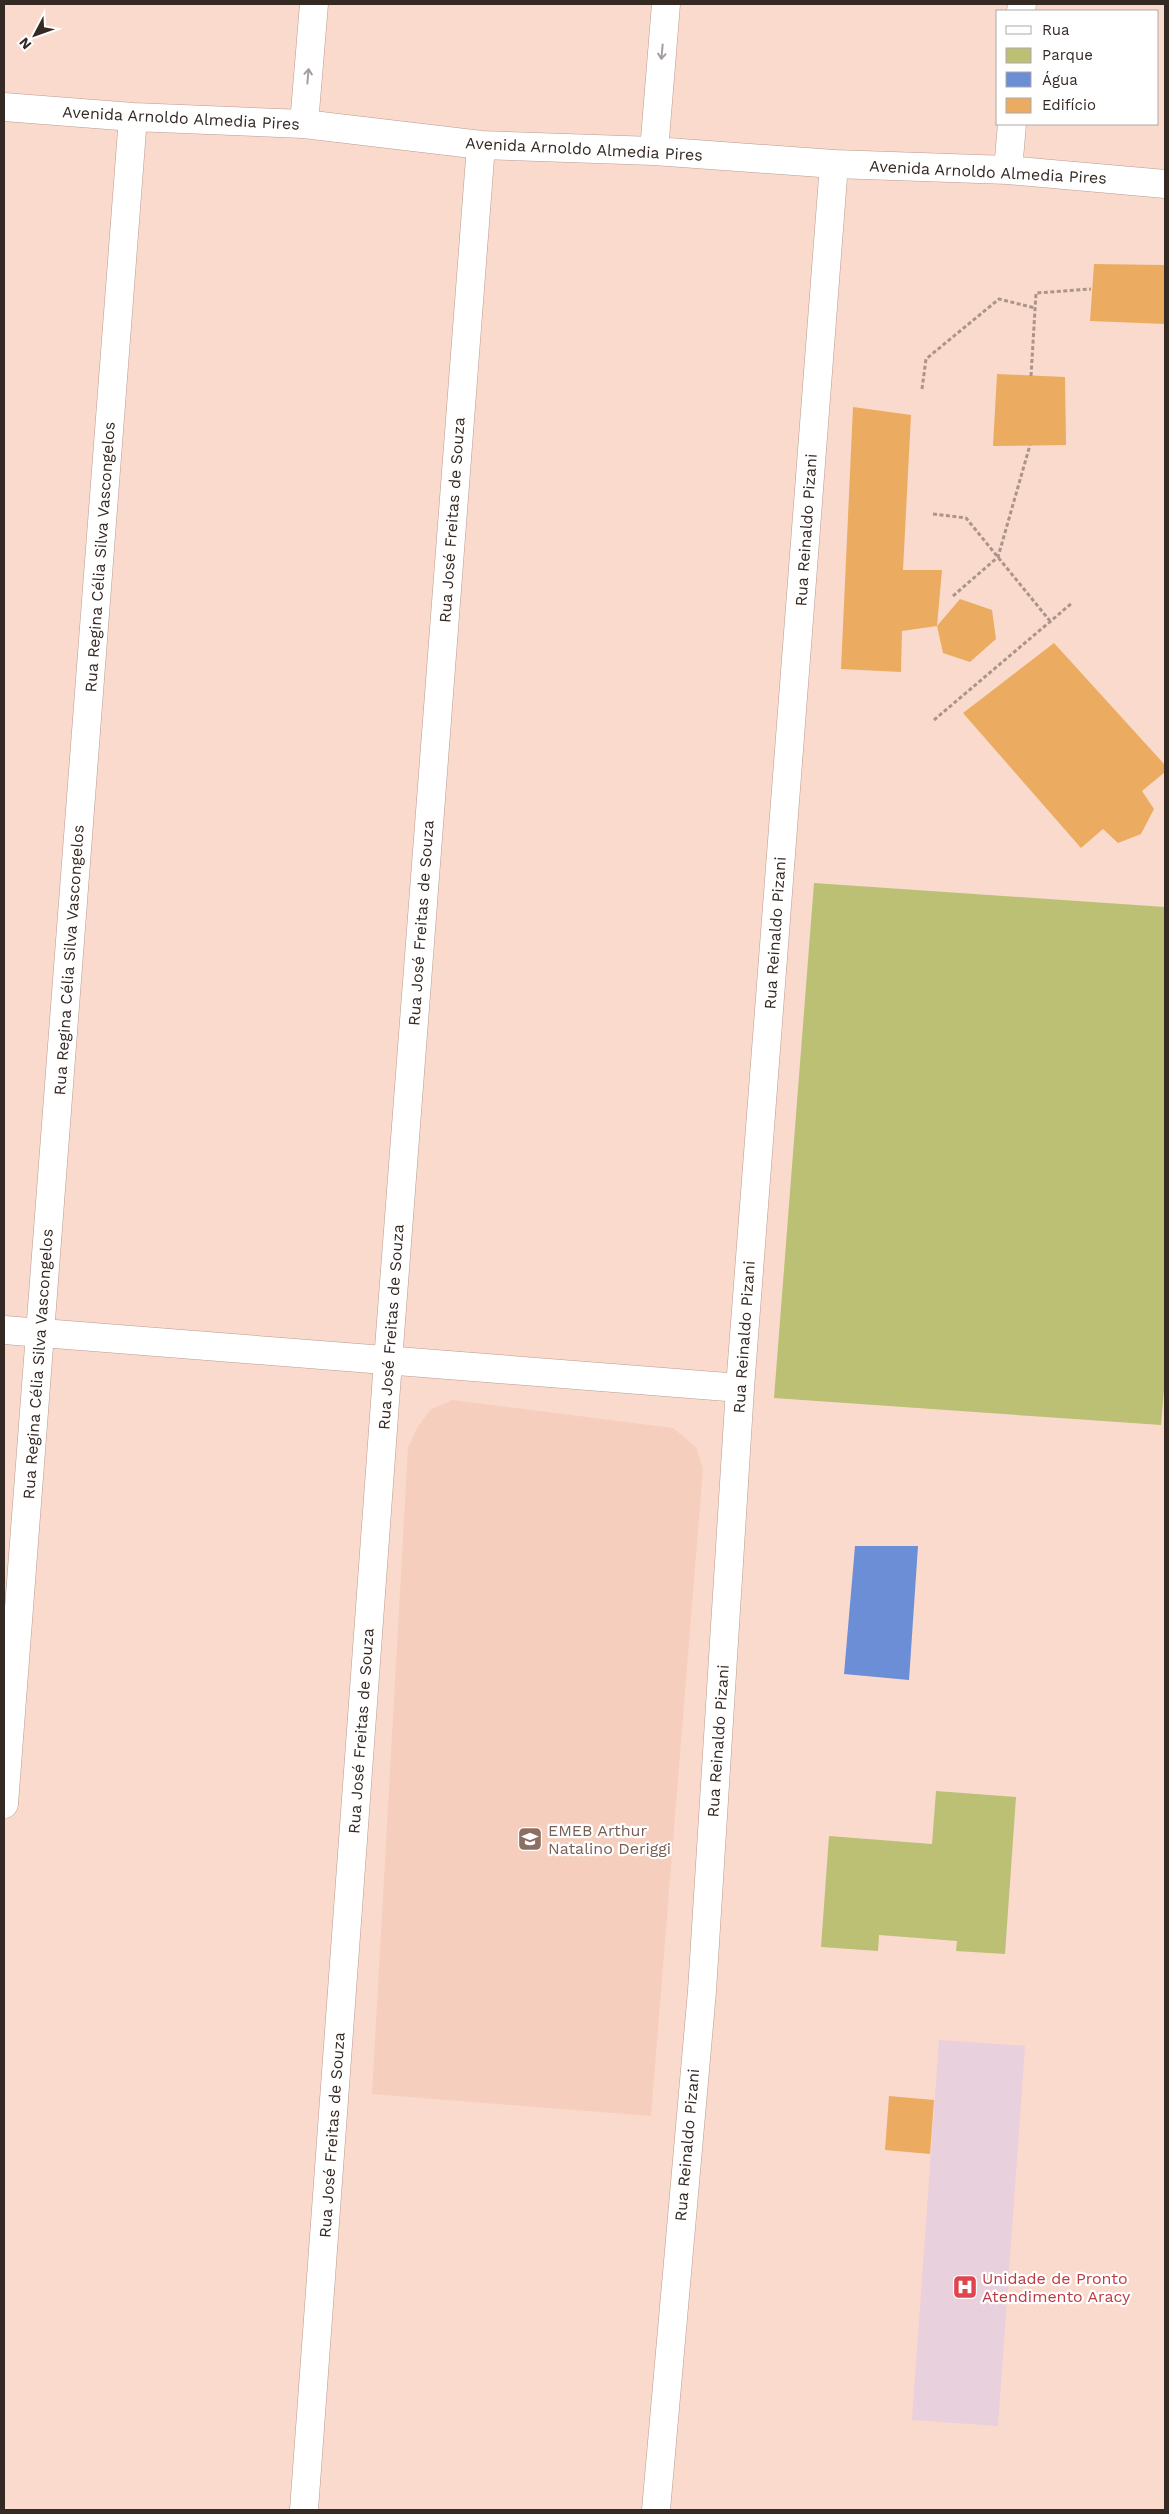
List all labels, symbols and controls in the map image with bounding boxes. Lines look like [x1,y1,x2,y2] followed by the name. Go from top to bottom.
[10,10,60,60] north arrow
[996,10,1159,125] legend
[1042,21,1070,39] text: Rua
[16,34,35,53] text: N
[658,44,667,60] one-way arrow
[1042,46,1093,64] text: Parque
[303,68,313,84] one-way arrow
[1042,71,1078,89] text: Água
[1042,96,1096,114] text: Edifício
[62,102,300,134] street label: Avenida Arnoldo Almedia Pires
[465,133,703,165] street label: Avenida Arnoldo Almedia Pires
[869,156,1107,188] street label: Avenida Arnoldo Almedia Pires
[435,416,469,624] street label: Rua José Freitas de Souza
[81,421,119,693] street label: Rua Regina Célia Silva Vascongelos
[791,453,821,607] street label: Rua Reinaldo Pizani
[404,819,438,1027] street label: Rua José Freitas de Souza
[50,824,88,1096] street label: Rua Regina Célia Silva Vascongelos
[760,856,790,1010] street label: Rua Reinaldo Pizani
[374,1223,408,1431] street label: Rua José Freitas de Souza
[19,1228,57,1500] street label: Rua Regina Célia Silva Vascongelos
[729,1260,759,1414] street label: Rua Reinaldo Pizani
[344,1627,378,1835] street label: Rua José Freitas de Souza
[703,1664,733,1818] street label: Rua Reinaldo Pizani
[548,1821,671,1858] place label: EMEB Arthur Natalino Deriggi
[517,1826,543,1852] school or university icon: EMEB Arthur Natalino Deriggi
[315,2031,349,2239] street label: Rua José Freitas de Souza
[671,2068,703,2222] street label: Rua Reinaldo Pizani
[982,2269,1131,2306] place label: Unidade de Pronto Atendimento Aracy
[952,2274,978,2300] hospital icon: Unidade de Pronto Atendimento Aracy

